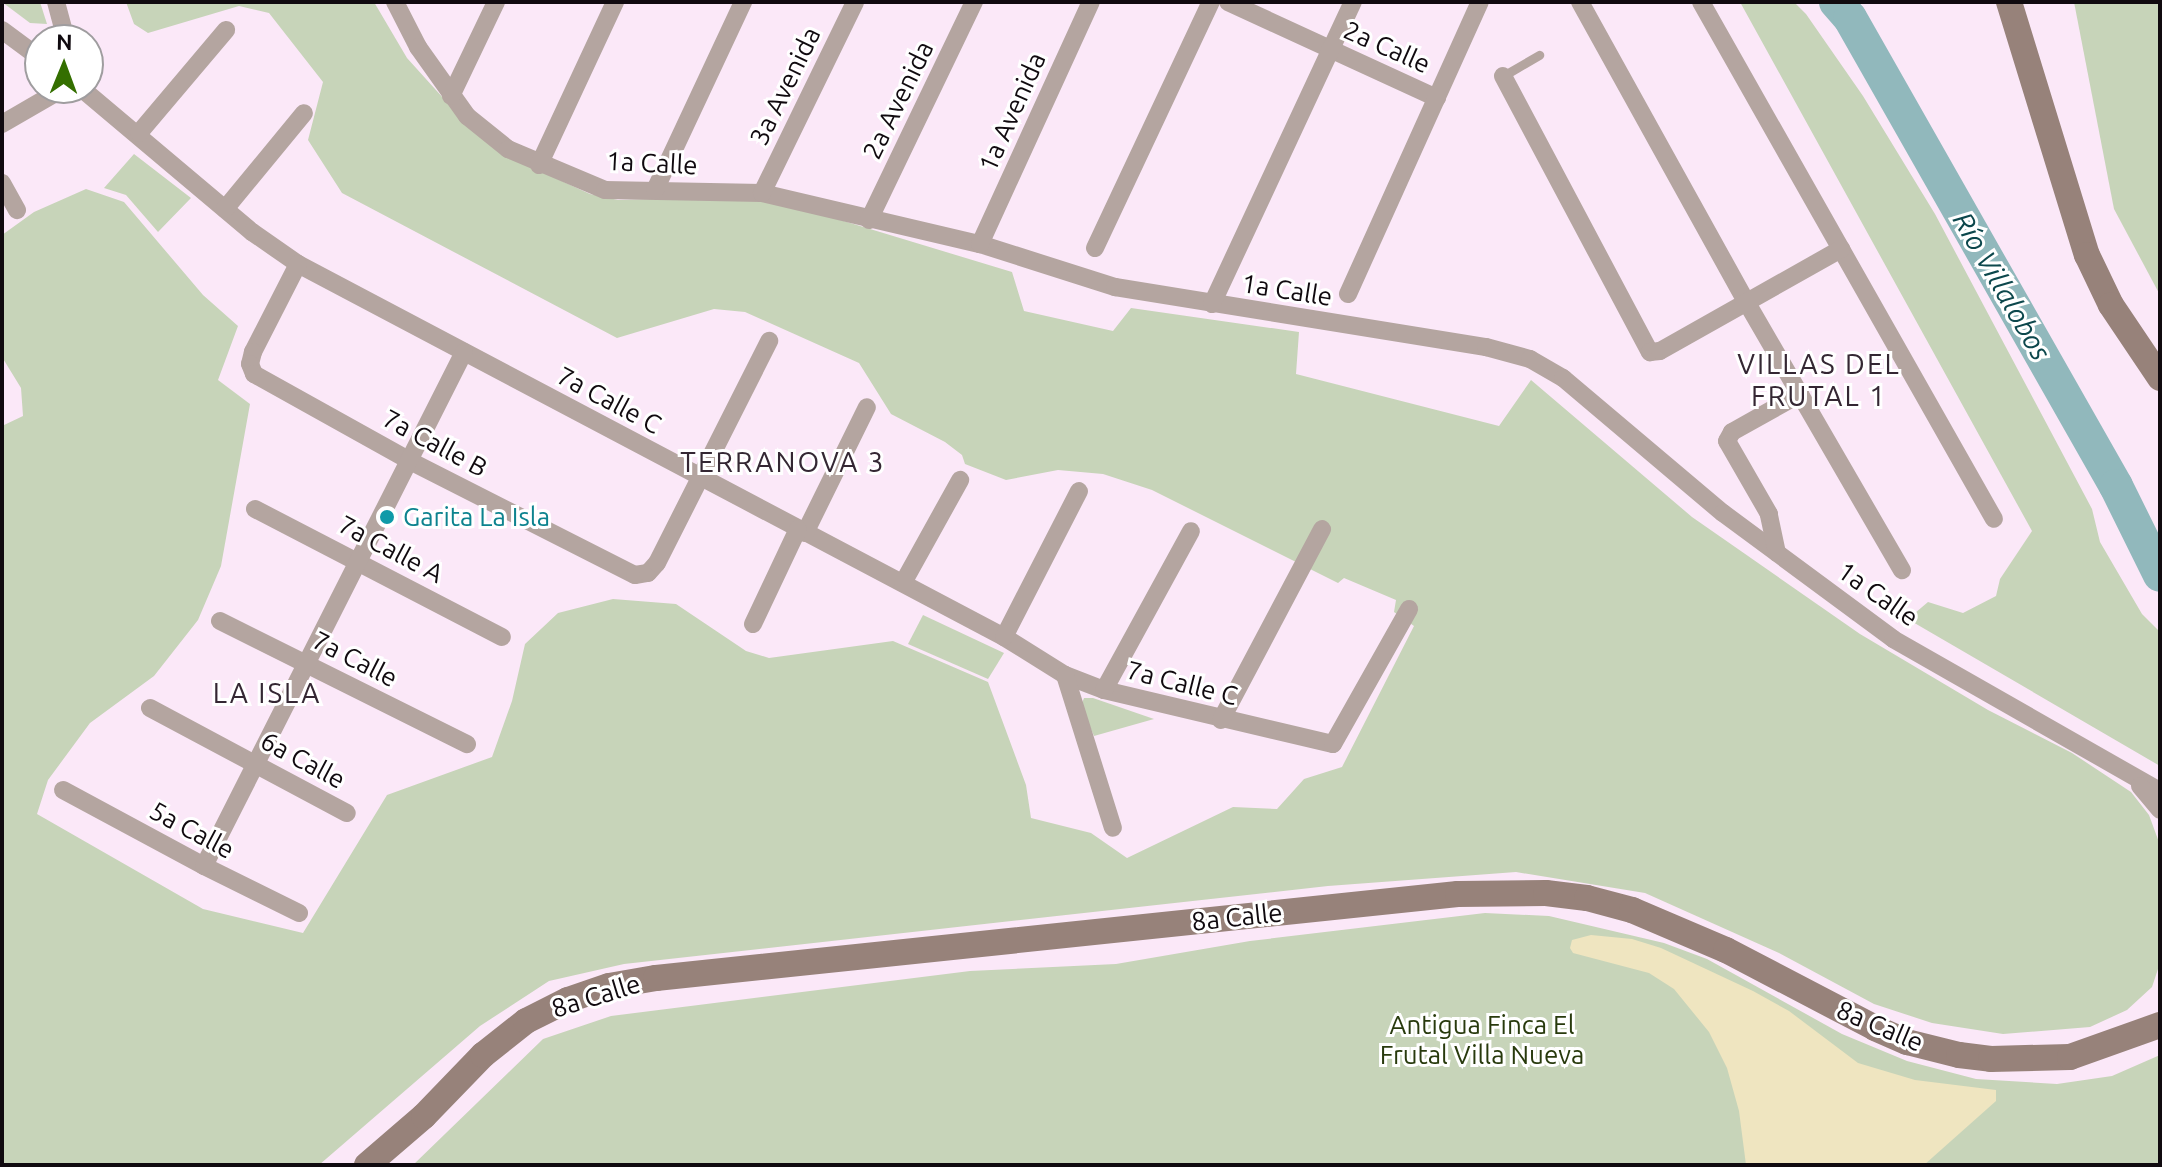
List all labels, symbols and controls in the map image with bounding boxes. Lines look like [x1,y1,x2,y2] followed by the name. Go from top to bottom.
[1339,14,1435,80] street label: 2a Calle
[743,22,827,150] street label: 3a Avenida
[24,24,104,104] north arrow
[56,29,73,54] text: N
[856,36,940,164] street label: 2a Avenida
[972,48,1052,176] street label: 1a Avenida
[606,145,698,181] street label: 1a Calle
[1946,206,2058,366] water label: Río Villalobos
[1239,267,1335,313] street label: 1a Calle
[1737,347,1901,413] district label: VILLAS DEL FRUTAL 1
[552,360,666,440] street label: 7a Calle C
[377,403,493,483] street label: 7a Calle B
[680,445,886,479] district label: TERRANOVA 3
[403,501,550,533] place label: Garita La Isla
[333,508,449,590] street label: 7a Calle A
[378,508,396,526] marker: Garita La Isla
[1832,555,1924,633] street label: 1a Calle
[307,624,403,694] street label: 7a Calle
[1123,654,1241,712] street label: 7a Calle C
[213,676,321,710] district label: LA ISLA
[255,725,351,795] street label: 6a Calle
[144,795,240,865] street label: 5a Calle
[1190,897,1284,937] street label: 8a Calle
[548,968,644,1024] street label: 8a Calle
[1832,994,1928,1058] street label: 8a Calle
[1380,1009,1584,1070] park label: Antigua Finca El Frutal Villa Nueva

